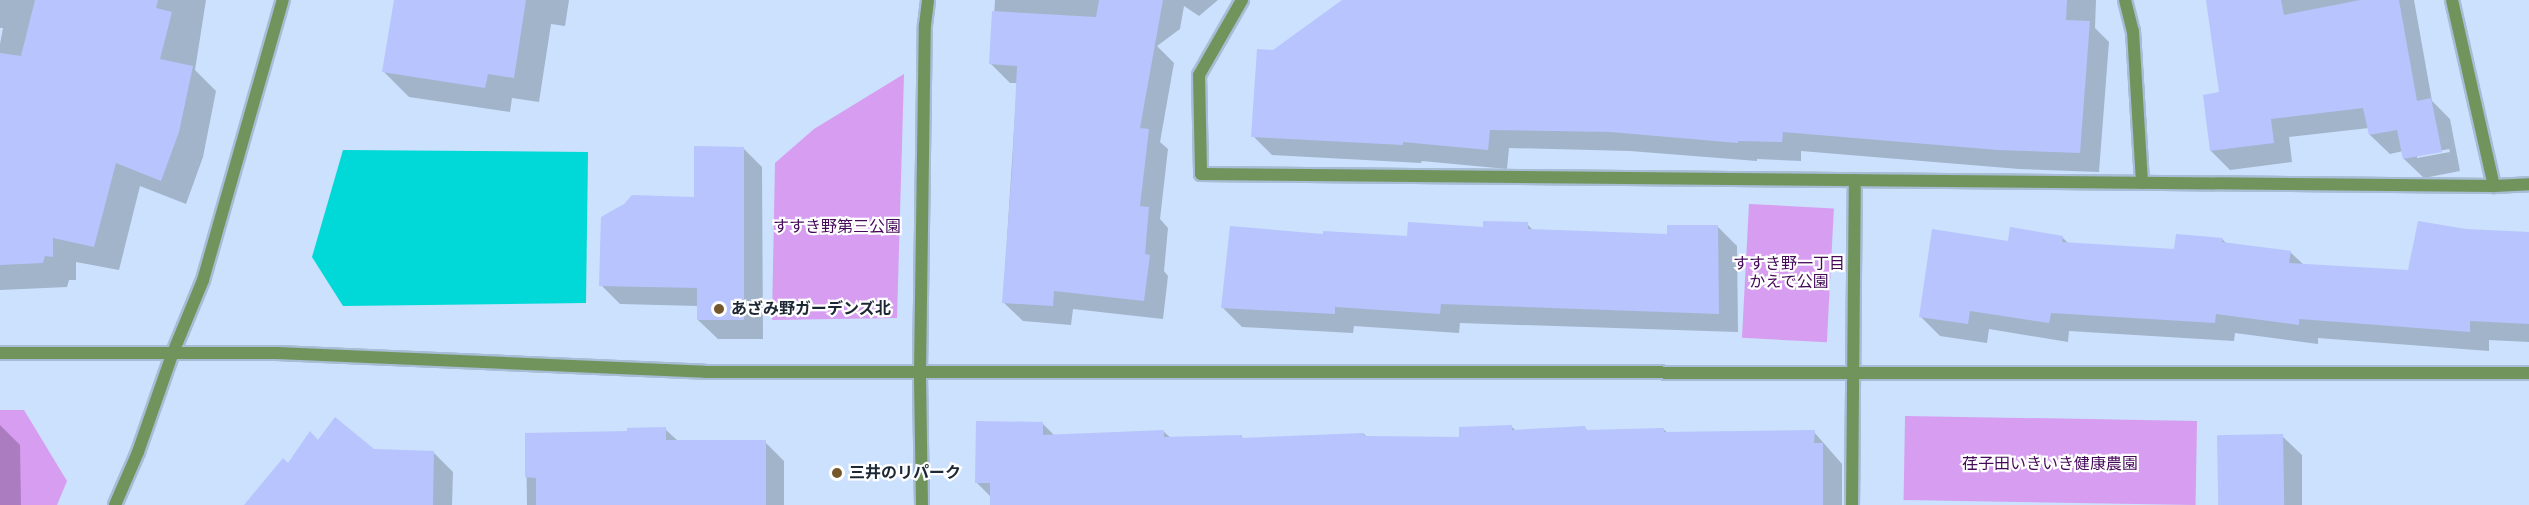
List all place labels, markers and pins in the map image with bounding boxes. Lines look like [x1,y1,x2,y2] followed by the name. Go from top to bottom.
[731,299,891,319] place label: あざみ野ガーデンズ北
[712,302,726,316] marker: あざみ野ガーデンズ北
[849,463,961,483] place label: 三井のリパーク
[830,466,844,480] marker: 三井のリパーク

